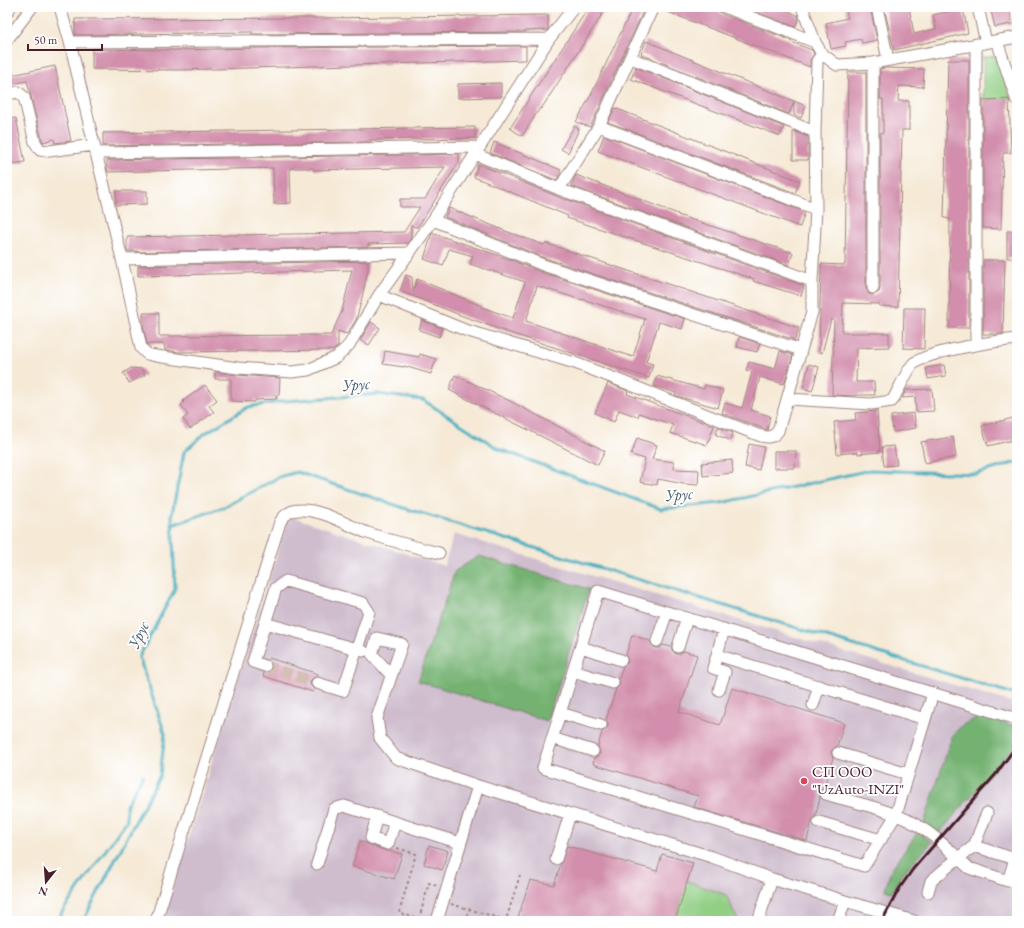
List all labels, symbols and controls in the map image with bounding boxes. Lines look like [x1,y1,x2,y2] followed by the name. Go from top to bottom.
[28,26,102,52] scale bar
[34,32,58,48] text: 50 m
[342,373,372,396] water label: Урус
[665,483,695,506] water label: Урус
[123,617,154,652] water label: Урус
[812,762,904,798] place label: СП ООО "UzAuto-INZI"
[799,776,809,786] marker: СП ООО "UzAuto-INZI"
[26,862,66,902] north arrow
[37,884,49,900] text: N

